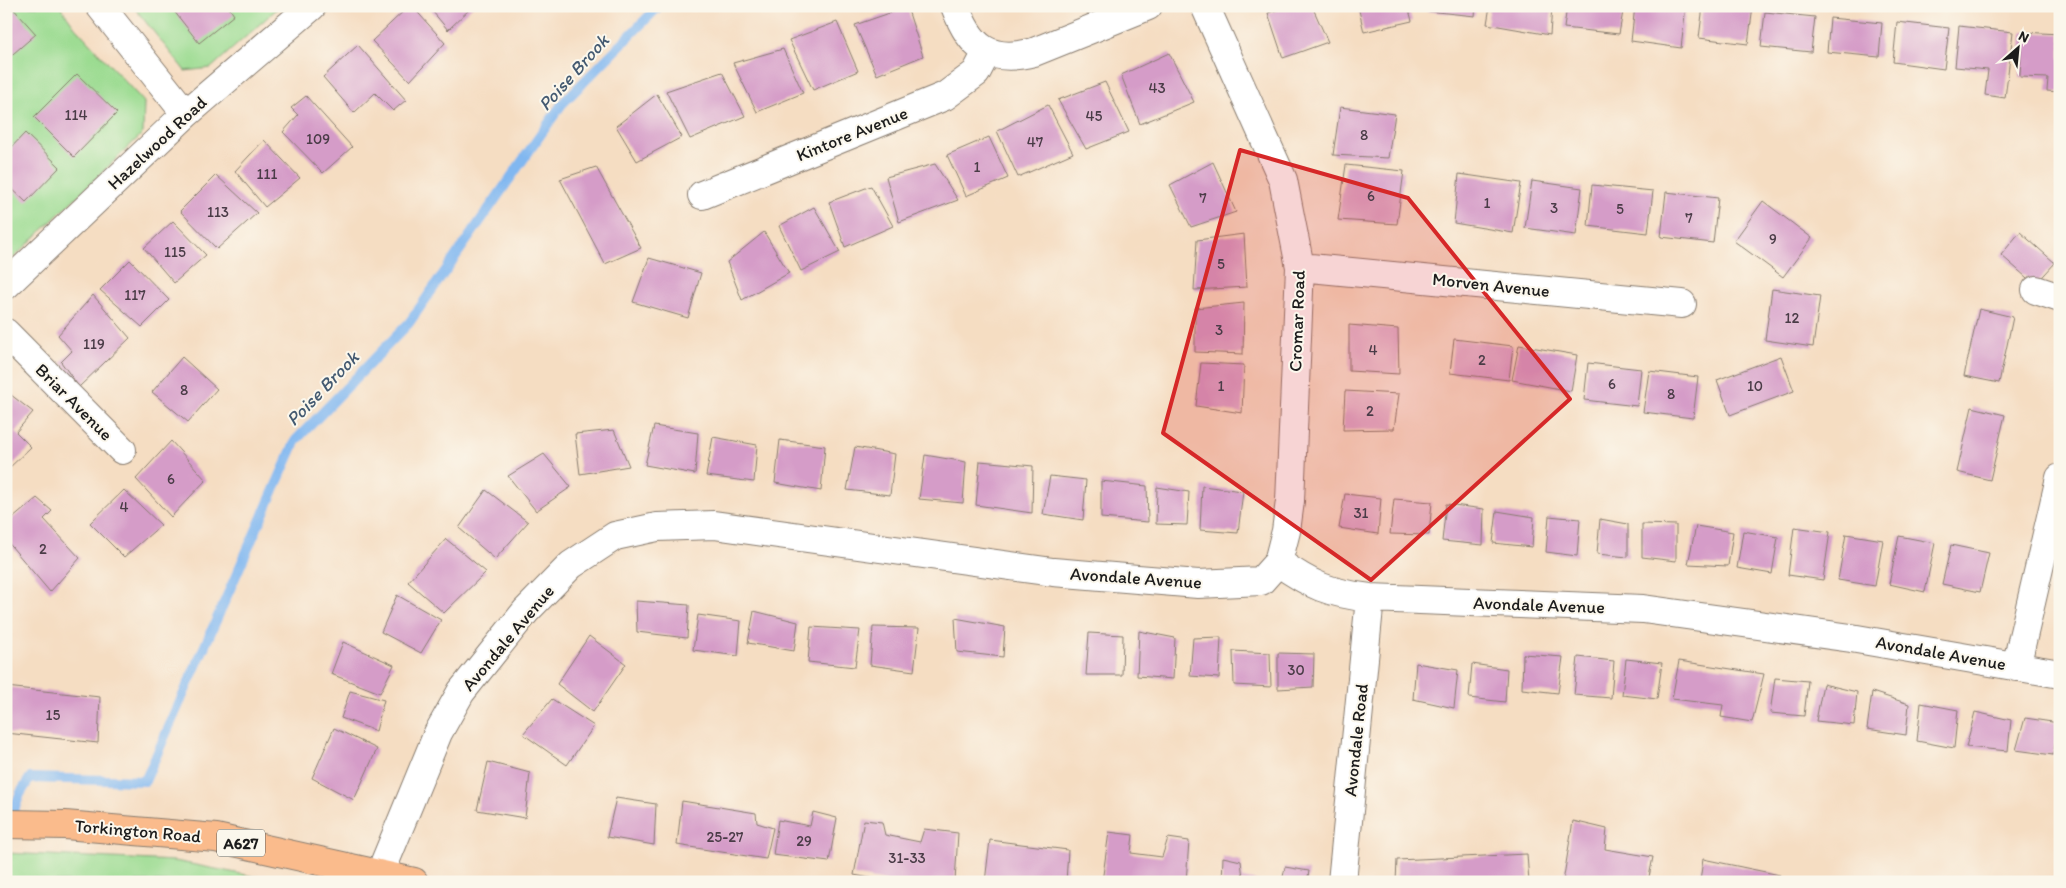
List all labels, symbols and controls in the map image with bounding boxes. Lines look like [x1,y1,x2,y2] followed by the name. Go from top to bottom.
[1994,22,2044,72] north arrow
[2016,27,2032,47] text: N
[533,28,615,115] water label: Poise Brook
[1148,79,1166,97] house number: 43
[103,91,211,194] street label: Hazelwood Road
[793,102,911,166] street label: Kintore Avenue
[65,106,87,124] house number: 114
[1086,107,1103,125] house number: 45
[1360,126,1368,144] house number: 8
[306,130,330,148] house number: 109
[1027,133,1044,151] house number: 47
[974,158,981,176] house number: 1
[257,165,277,183] house number: 111
[1367,187,1375,205] house number: 6
[1199,189,1207,207] house number: 7
[1484,194,1491,212] house number: 1
[1550,199,1558,217] house number: 3
[1616,200,1624,218] house number: 5
[207,203,229,221] house number: 113
[1685,209,1693,227] house number: 7
[1769,230,1777,248] house number: 9
[164,243,186,261] house number: 115
[1217,255,1225,273] house number: 5
[1431,268,1551,302] street label: Morven Avenue
[1284,270,1310,372] street label: Cromar Road
[124,286,146,304] house number: 117
[1785,309,1800,327] house number: 12
[1215,321,1223,339] house number: 3
[83,335,105,353] house number: 119
[1368,341,1378,359] house number: 4
[281,345,364,431] water label: Poise Brook
[1478,351,1486,369] house number: 2
[31,359,117,445] street label: Briar Avenue
[1608,375,1616,393] house number: 6
[1218,377,1225,395] house number: 1
[1747,377,1763,395] house number: 10
[180,381,188,399] house number: 8
[1667,385,1675,403] house number: 8
[1366,402,1374,420] house number: 2
[167,470,175,488] house number: 6
[119,498,129,516] house number: 4
[1353,504,1369,522] house number: 31
[39,540,47,558] house number: 2
[1069,562,1203,594] street label: Avondale Avenue
[457,580,559,696] street label: Avondale Avenue
[1473,592,1605,618] street label: Avondale Avenue
[1874,631,2008,675] street label: Avondale Avenue
[1287,661,1305,679] house number: 30
[1339,682,1373,797] street label: Avondale Road
[46,706,61,724] house number: 15
[74,815,202,847] street label: Torkington Road
[706,828,744,846] house number: 25-27
[217,830,265,856] road number: A627
[796,832,812,850] house number: 29
[888,849,926,867] house number: 31-33

